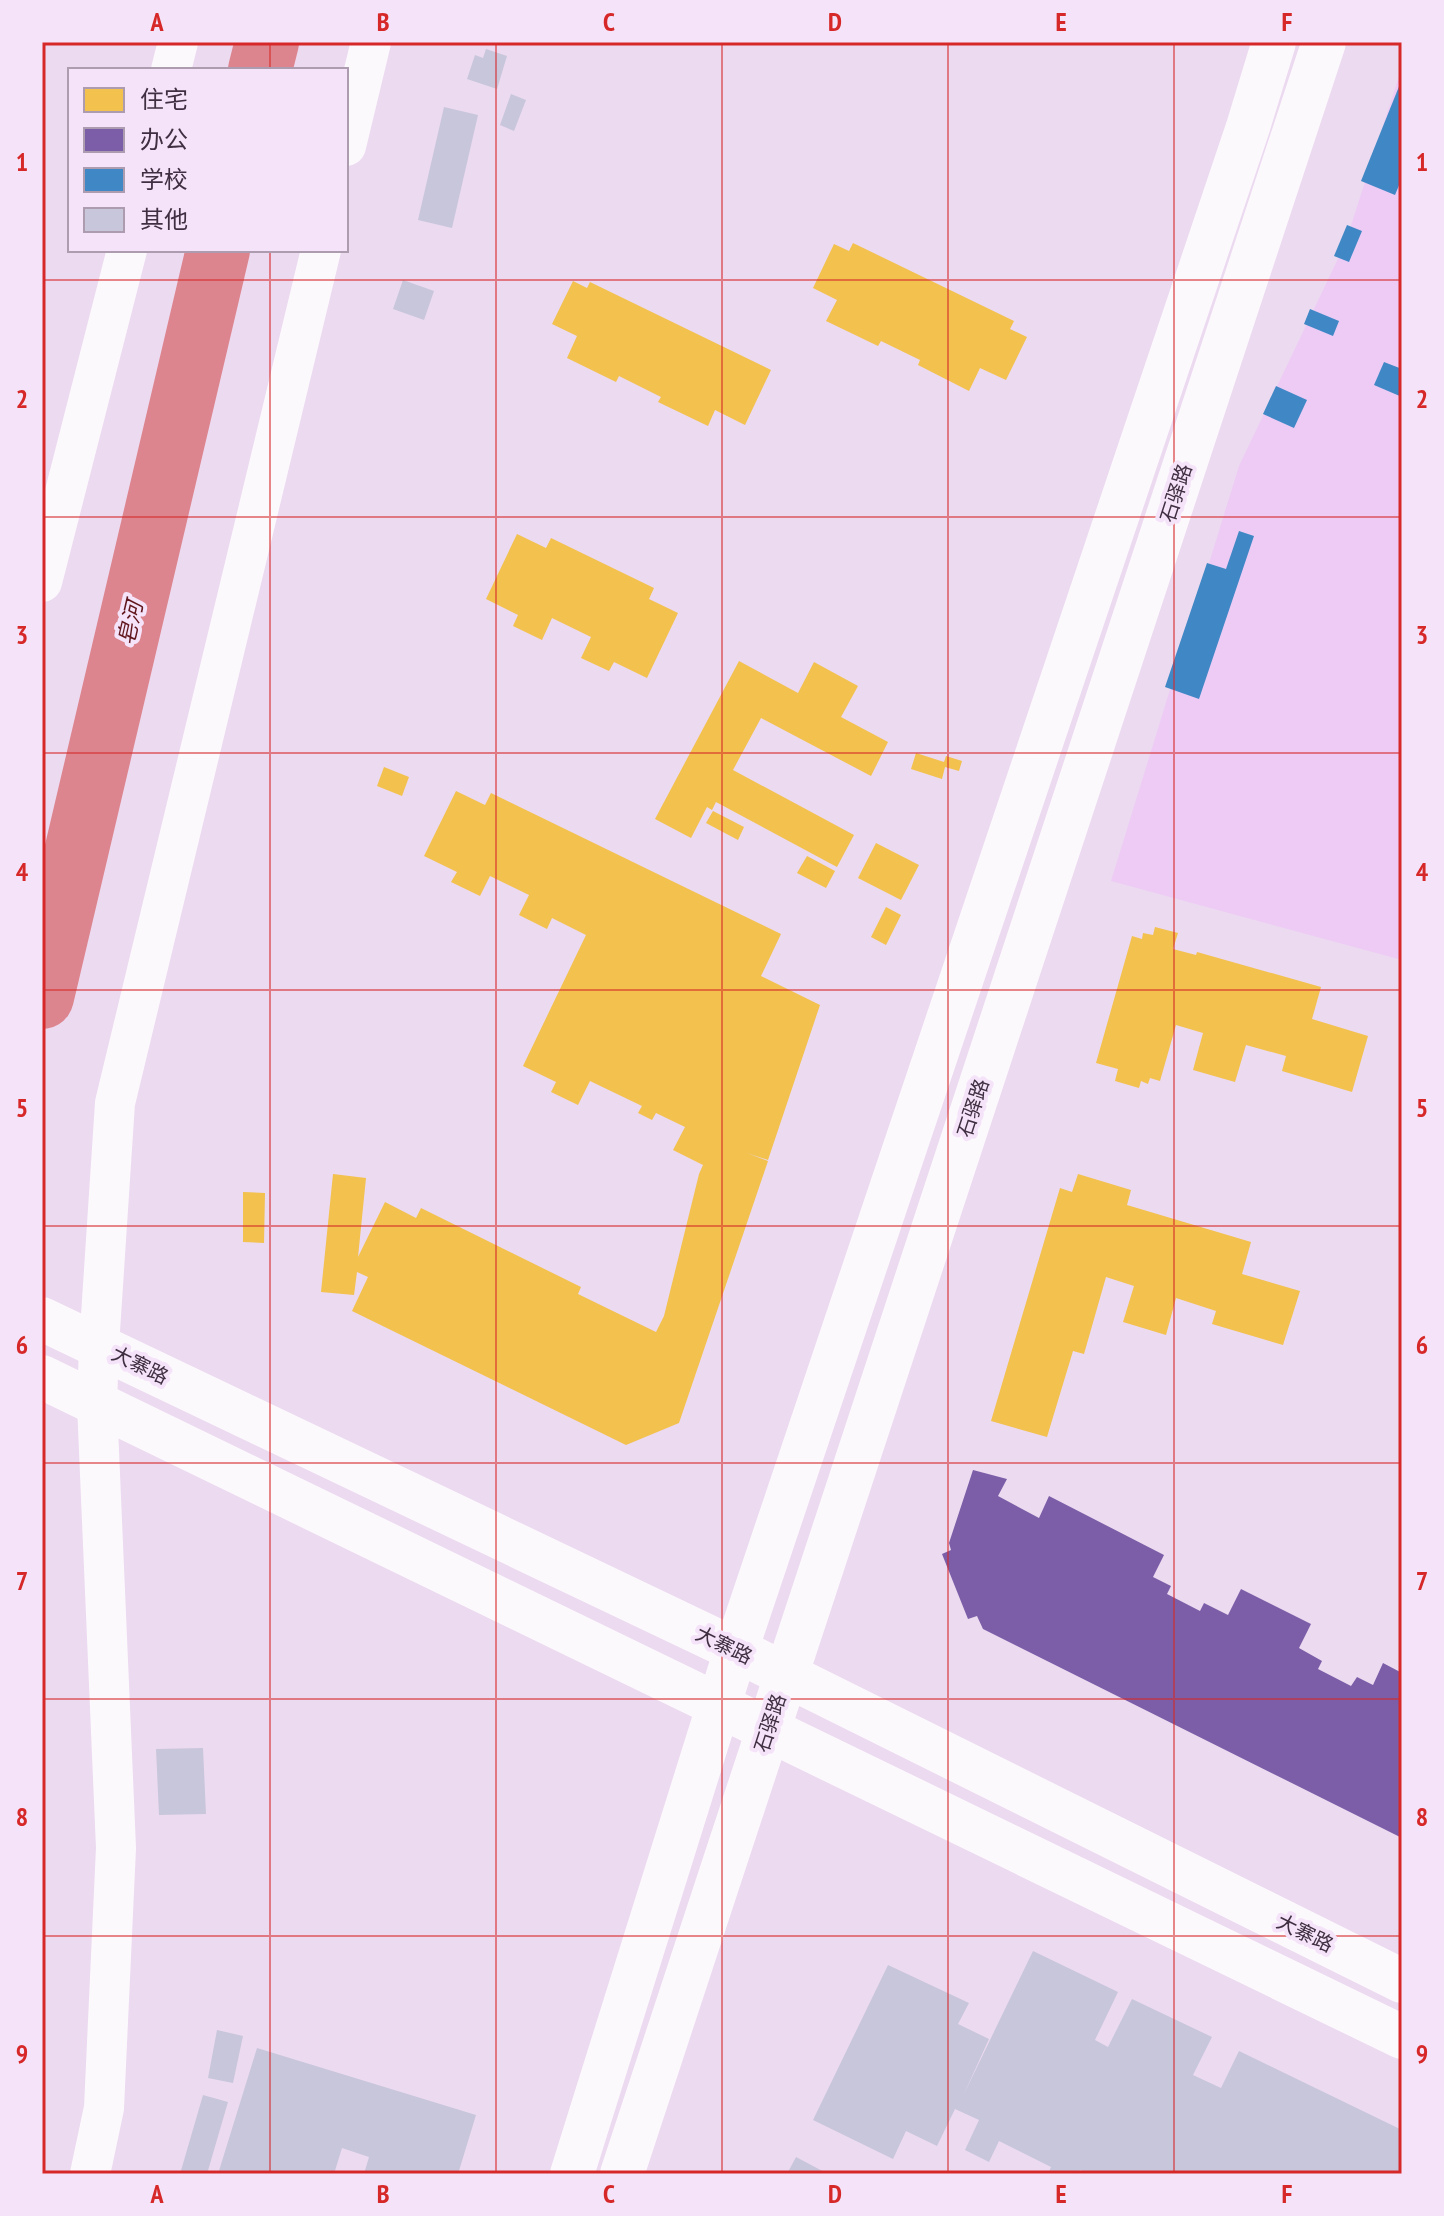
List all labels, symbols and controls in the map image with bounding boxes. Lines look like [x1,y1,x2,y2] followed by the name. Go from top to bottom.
[149,5,164,38] text: A
[377,5,390,38] text: B
[603,5,615,38] text: C
[828,5,842,38] text: D
[1055,5,1067,38] text: E
[1282,5,1293,38] text: F
[68,68,348,252] legend
[140,84,188,115] text: 住宅
[140,124,188,155] text: 办公
[16,145,28,178] text: 1
[1416,145,1428,178] text: 1
[140,164,188,195] text: 学校
[140,204,188,235] text: 其他
[16,382,28,415] text: 2
[1416,382,1428,415] text: 2
[1154,460,1198,526] street label: 石驿路
[111,595,149,648] water label: 皂河
[16,618,28,651] text: 3
[1416,618,1428,651] text: 3
[16,855,29,888] text: 4
[1416,855,1429,888] text: 4
[951,1075,995,1141] street label: 石驿路
[16,1091,28,1124] text: 5
[1416,1091,1428,1124] text: 5
[16,1328,28,1361] text: 6
[1416,1328,1428,1361] text: 6
[107,1340,173,1390] street label: 大寨路
[16,1564,28,1597] text: 7
[1416,1564,1428,1597] text: 7
[691,1620,757,1670] street label: 大寨路
[748,1690,792,1756] street label: 石驿路
[16,1800,28,1833] text: 8
[1416,1800,1428,1833] text: 8
[1272,1908,1338,1958] street label: 大寨路
[16,2037,28,2070] text: 9
[1416,2037,1428,2070] text: 9
[149,2177,164,2210] text: A
[377,2177,390,2210] text: B
[603,2177,615,2210] text: C
[828,2177,842,2210] text: D
[1055,2177,1067,2210] text: E
[1282,2177,1293,2210] text: F

